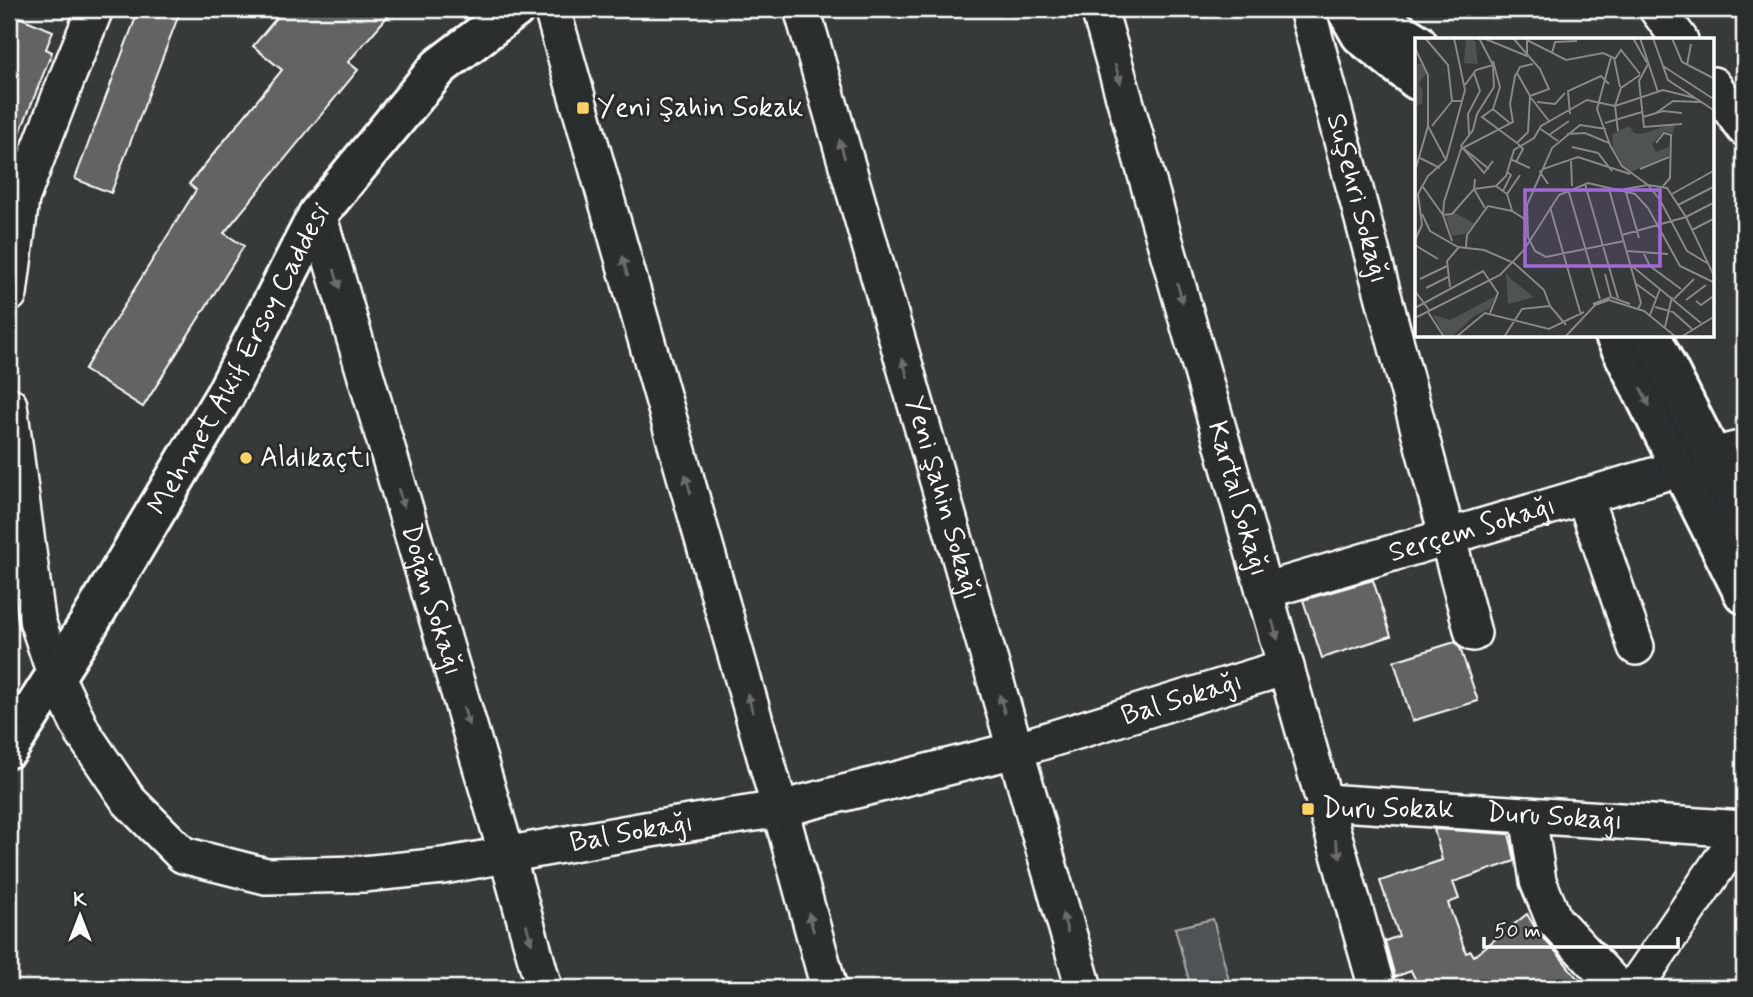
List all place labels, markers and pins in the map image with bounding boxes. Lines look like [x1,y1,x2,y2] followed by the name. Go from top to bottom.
[597,90,804,127] place label: Yeni Şahin Sokak
[575,100,591,116] marker: Yeni Şahin Sokak
[260,440,371,477] place label: Aldıkaçtı
[238,450,254,466] marker: Aldıkaçtı
[1322,791,1454,828] place label: Duru Sokak
[1300,801,1316,817] marker: Duru Sokak

